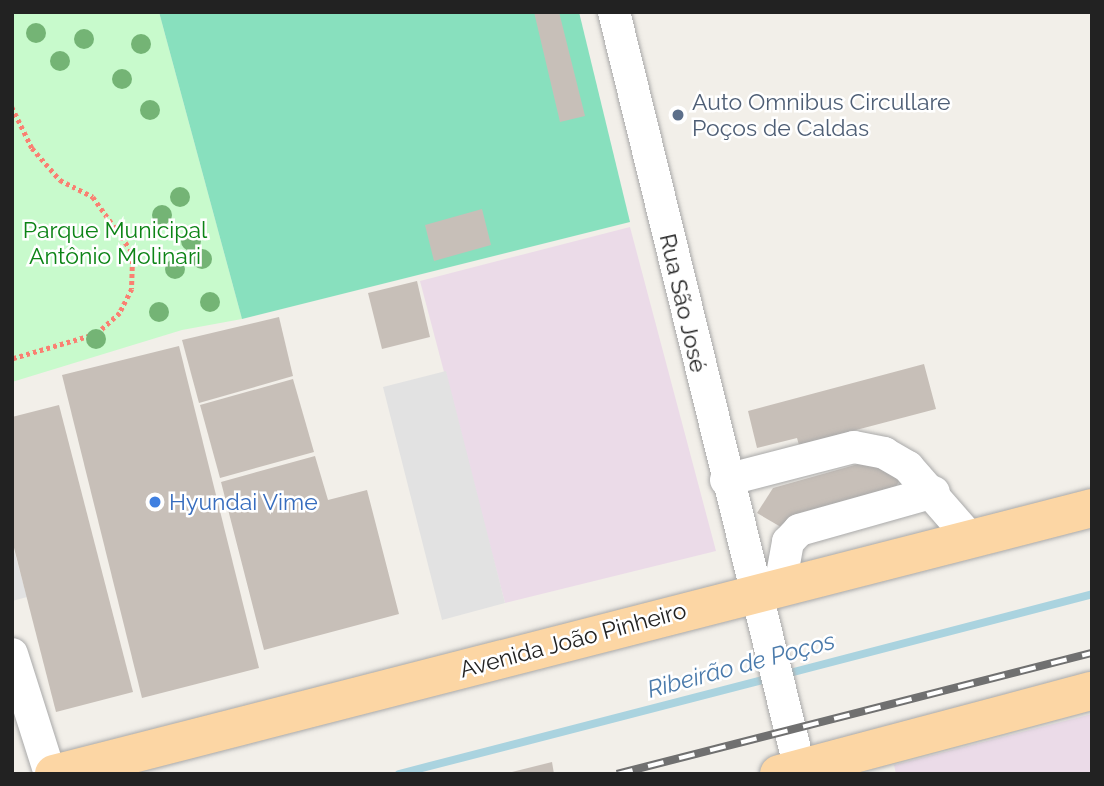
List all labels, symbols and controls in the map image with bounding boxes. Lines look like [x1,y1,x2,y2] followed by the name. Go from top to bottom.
[692,88,951,142] place label: Auto Omnibus Circullare Poços de Caldas
[670,107,686,123] marker: Auto Omnibus Circullare Poços de Caldas
[23,216,207,270] park label: Parque Municipal Antônio Molinari
[654,231,712,375] street label: Rua São José
[169,488,318,516] place label: Hyundai Vime
[147,494,163,510] marker: Hyundai Vime
[456,596,690,684] street label: Avenida João Pinheiro
[644,626,838,704] water label: Ribeirão de Poços

